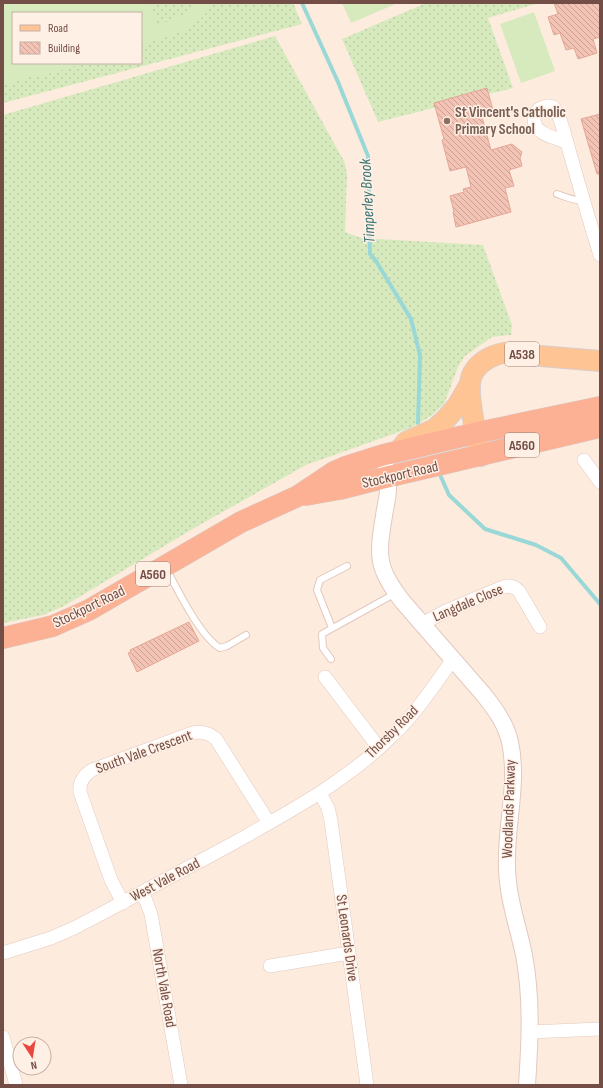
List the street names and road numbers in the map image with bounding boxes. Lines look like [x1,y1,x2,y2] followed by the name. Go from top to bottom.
[505,342,539,366] road number: A538
[505,433,539,457] road number: A560
[360,457,440,493] street label: Stockport Road
[136,562,170,586] road number: A560
[430,580,506,626] street label: Langdale Close
[50,581,128,633] street label: Stockport Road
[361,701,423,763] street label: Thorsby Road
[93,726,195,778] street label: South Vale Crescent
[498,759,520,859] street label: Woodlands Parkway
[127,854,203,906] street label: West Vale Road
[332,893,362,983] street label: St Leonards Drive
[148,947,180,1029] street label: North Vale Road

